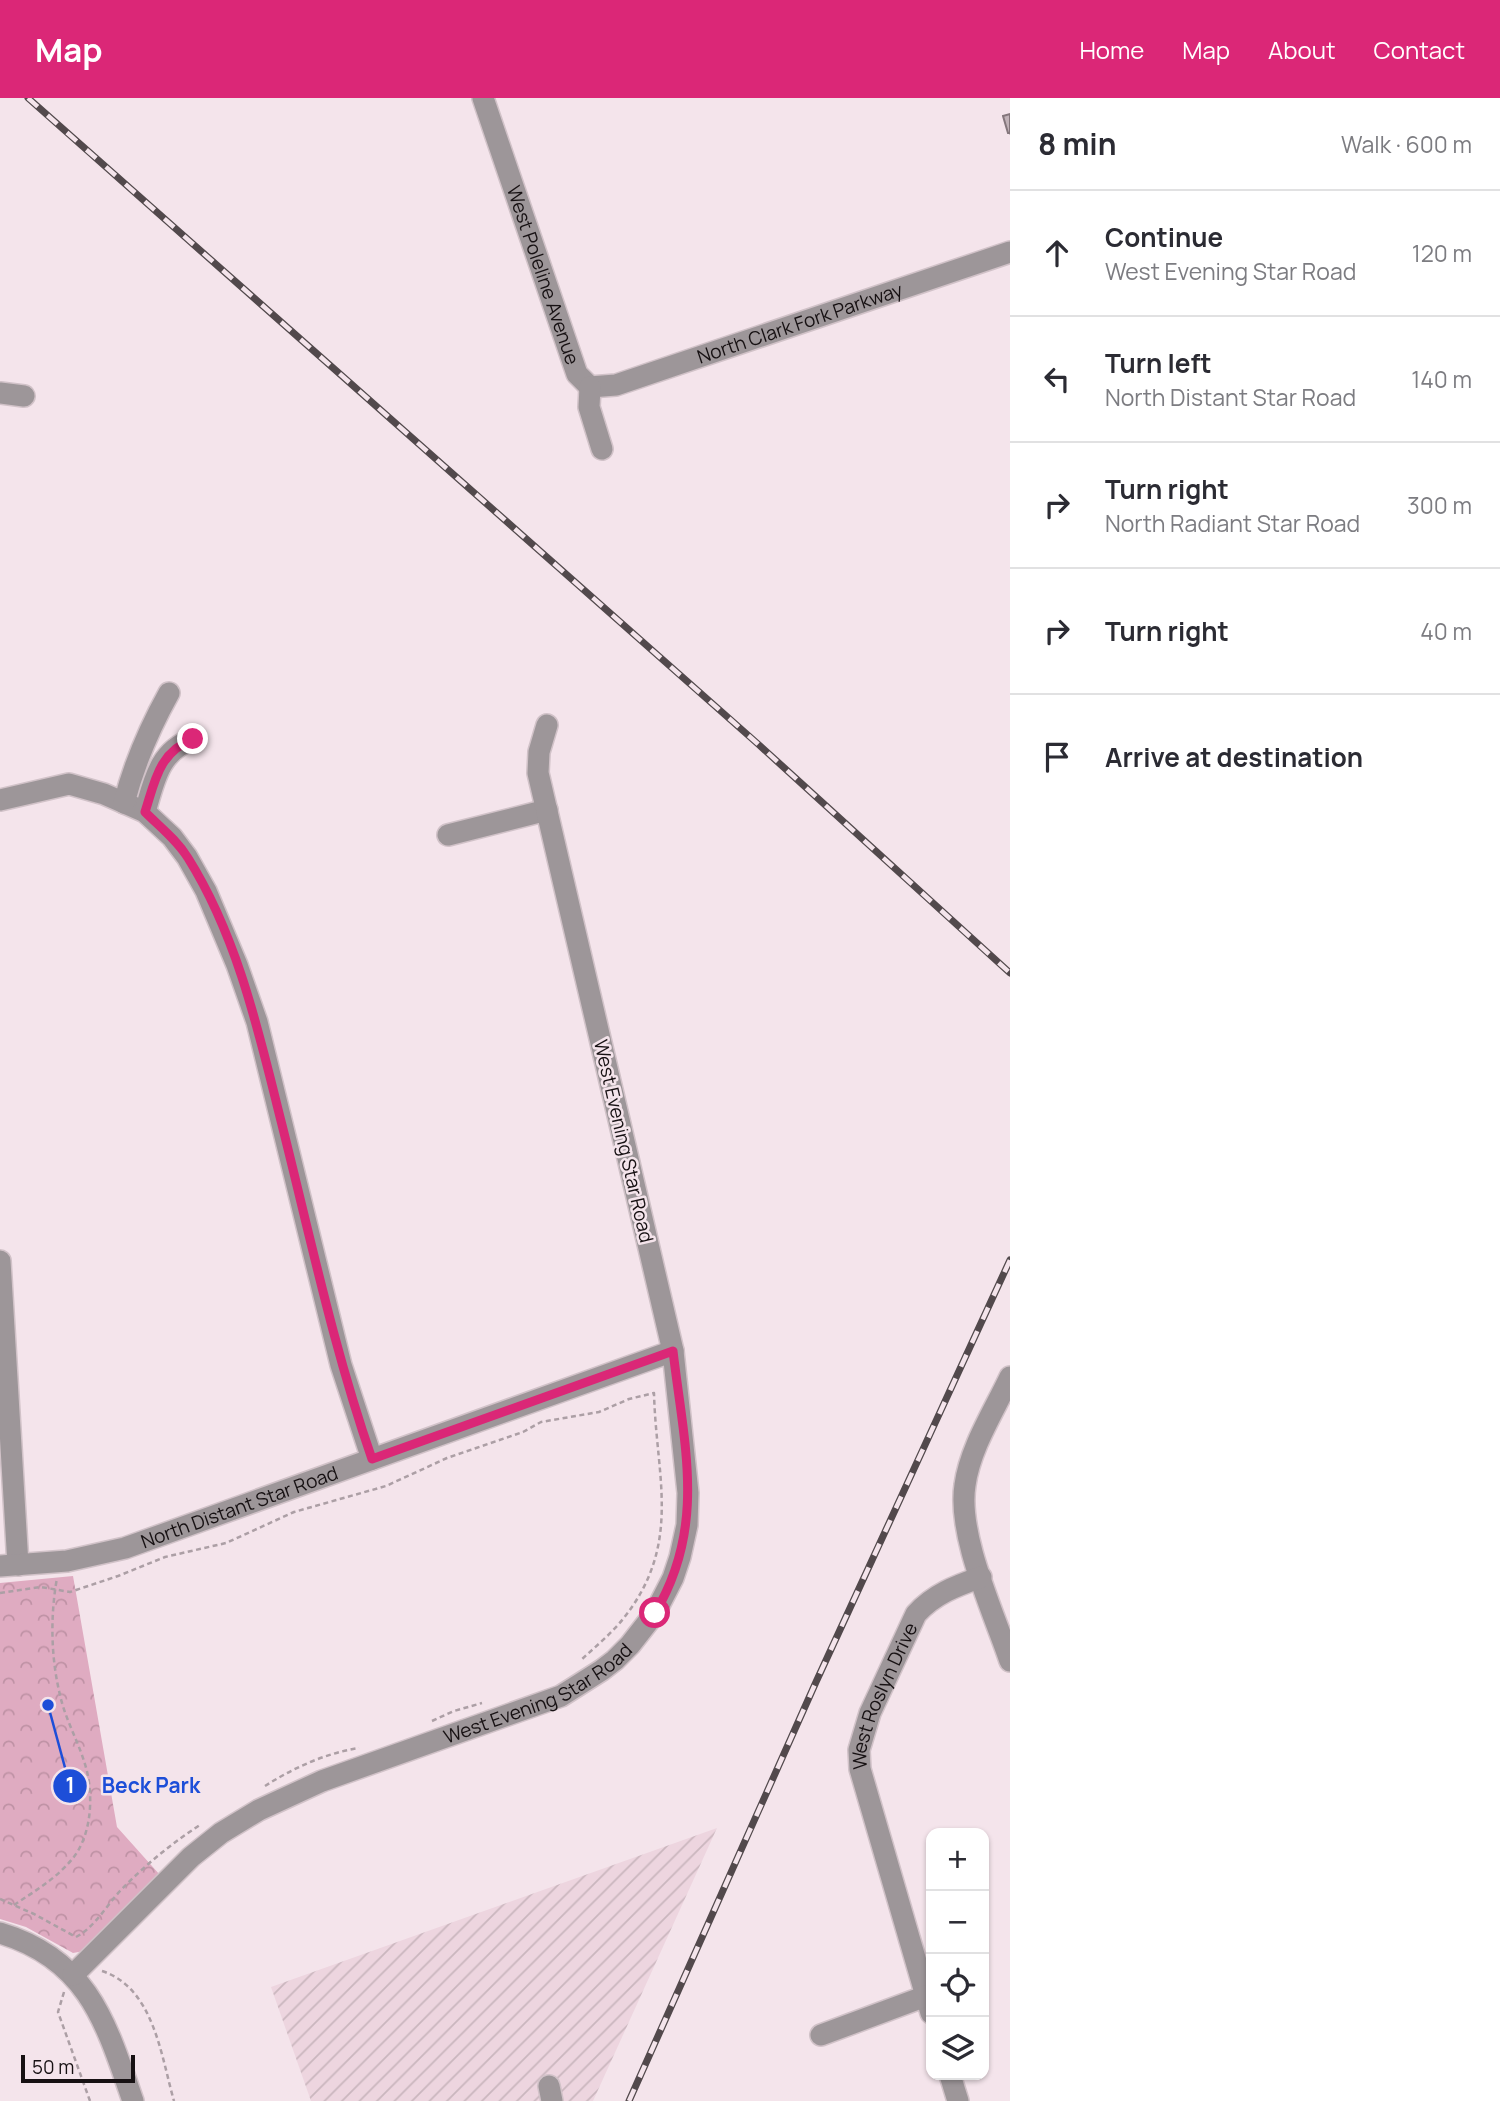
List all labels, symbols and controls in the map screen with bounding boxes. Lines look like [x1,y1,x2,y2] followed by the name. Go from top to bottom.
[35,27,103,72] text: Map
[1079,33,1144,66] text: Home
[1182,33,1230,66] text: Map
[1268,33,1336,66] text: About
[1374,33,1465,66] text: Contact
[1038,123,1117,164] text: 8 min
[1341,128,1472,160] text: Walk · 600 m
[501,182,586,368] street label: West Poleline Avenue
[1105,219,1223,255] text: Continue
[1038,234,1076,272] icon: ahead
[1412,237,1472,269] text: 120 m
[1105,255,1356,287] text: West Evening Star Road
[694,276,906,370] street label: North Clark Fork Parkway
[1105,345,1212,381] text: Turn left
[1038,360,1076,398] icon: left
[1411,363,1472,395] text: 140 m
[1105,381,1356,413] text: North Distant Star Road
[1105,471,1229,507] text: Turn right
[1038,486,1076,524] icon: right
[1407,489,1472,521] text: 300 m
[1105,507,1360,539] text: North Radiant Star Road
[1038,612,1076,650] icon: right
[1105,613,1229,649] text: Turn right
[1420,615,1472,647] text: 40 m
[177,723,208,754] route end
[1038,738,1076,776] icon: arrive
[1105,739,1363,775] text: Arrive at destination
[588,1037,660,1245] street label: West Evening Star Road
[137,1460,341,1554] street label: North Distant Star Road
[639,1597,670,1628] route start
[846,1618,923,1770] street label: West Roslyn Drive
[440,1637,638,1750] street label: West Evening Star Road
[53,1765,214,1807] callout: Beck Park
[65,1771,75,1799] text: 1
[102,1771,201,1799] text: Beck Park
[926,1828,989,2080] map controls
[926,1828,989,1891] button: +
[926,1891,989,1954] button: −
[926,1954,989,2017] button: locate
[926,2017,989,2080] button: layers
[21,2052,135,2084] scale bar
[32,2054,74,2080] text: 50 m

